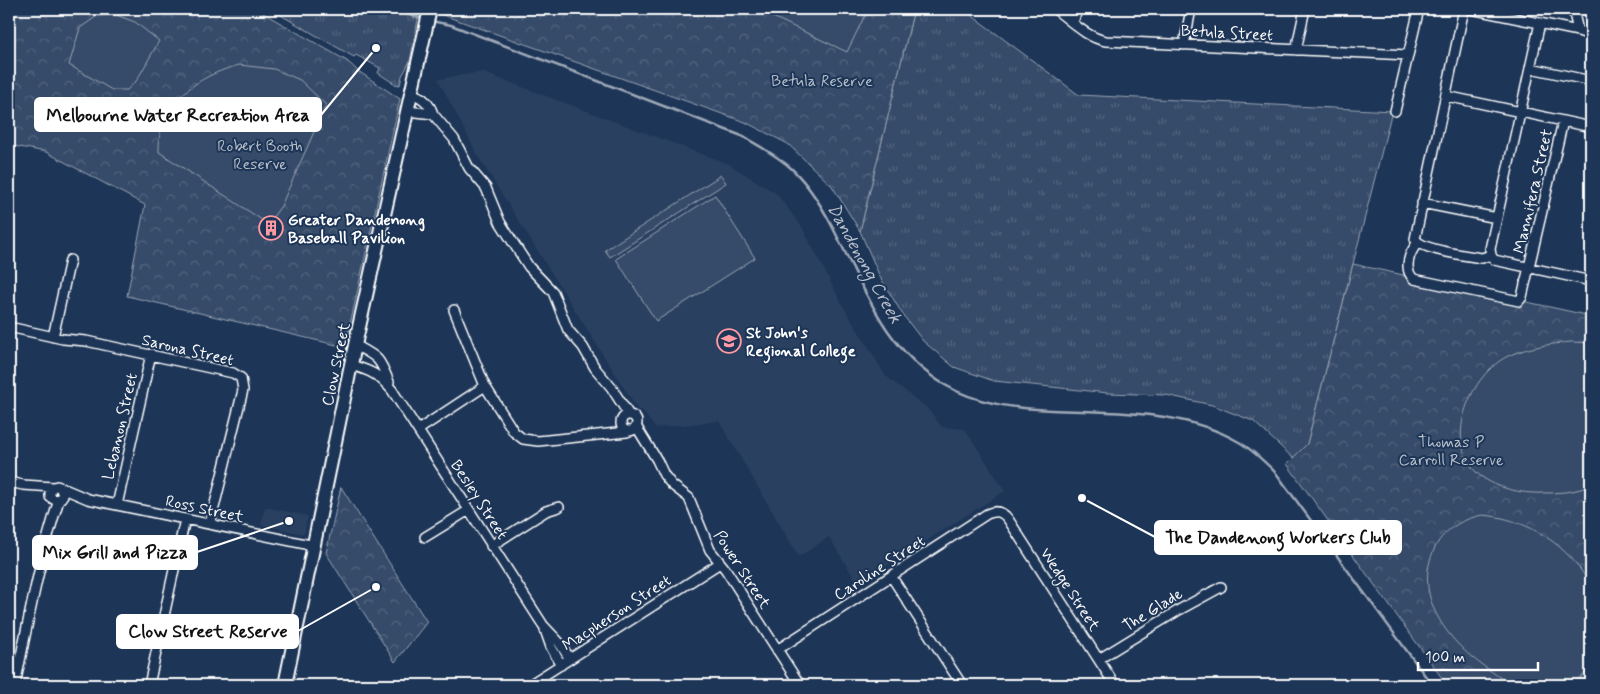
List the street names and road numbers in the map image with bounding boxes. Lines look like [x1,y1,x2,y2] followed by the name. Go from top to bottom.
[1180,21,1274,46] street label: Betula Street
[1509,127,1558,256] street label: Mannifera Street
[317,320,356,408] street label: Clow Street
[140,330,236,371] street label: Sarona Street
[98,371,143,482] street label: Lebanon Street
[445,456,512,544] street label: Besley Street
[164,491,246,528] street label: Ross Street
[709,526,775,614] street label: Power Street
[830,531,930,606] street label: Caroline Street
[1034,544,1105,637] street label: Wedge Street
[558,570,675,656] street label: Macpherson Street
[1119,583,1187,637] street label: The Glade

